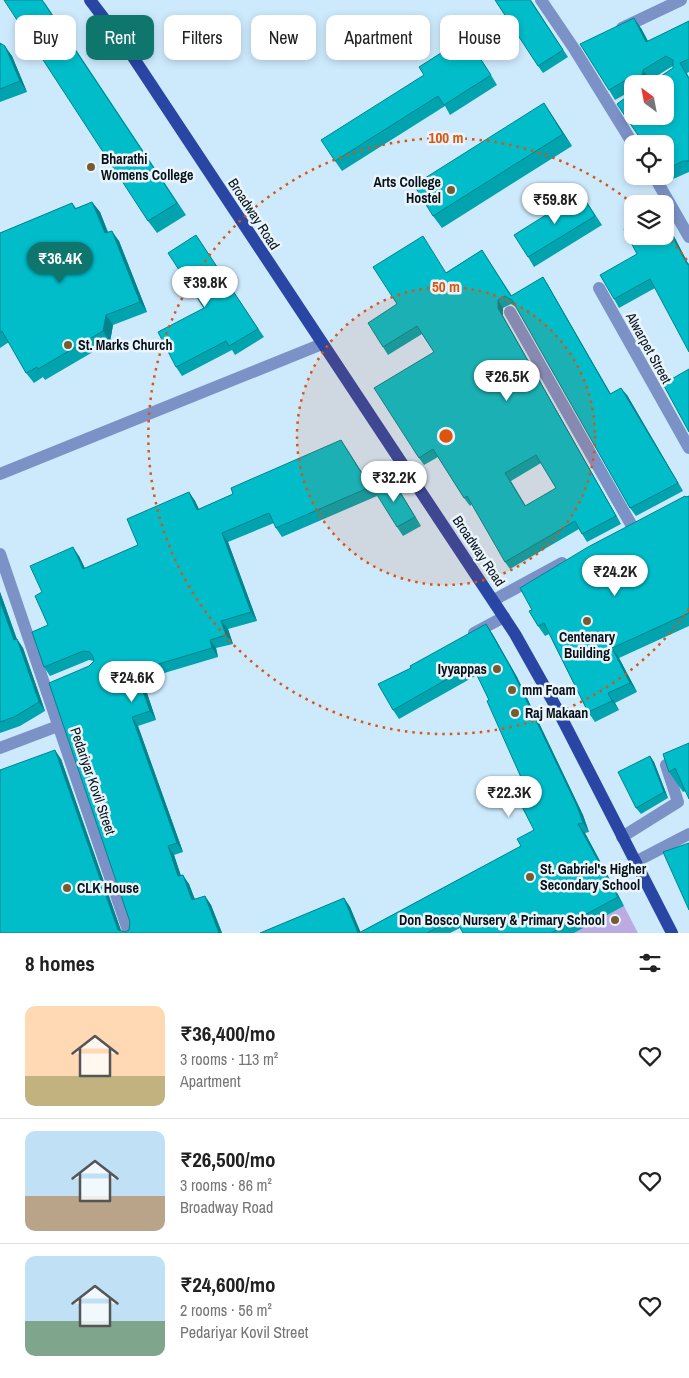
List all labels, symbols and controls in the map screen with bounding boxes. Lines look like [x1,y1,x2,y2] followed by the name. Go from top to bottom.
[15,15,76,60] chip: Buy
[86,15,154,60] chip: Rent
[164,15,241,60] chip: Filters
[251,15,316,60] chip: New
[326,15,430,60] chip: Apartment
[440,15,519,60] chip: House
[624,75,674,125] north arrow
[624,75,674,245] map controls
[429,127,463,148] text: 100 m
[624,135,674,185] button: locate
[101,150,193,184] place label: Bharathi Womens College
[85,161,97,173] marker: Bharathi Womens College
[373,173,441,207] place label: Arts College Hostel
[224,175,284,253] street label: Broadway Road
[514,182,596,225] pin: ₹59.8K
[445,184,457,196] marker: Arts College Hostel
[533,188,577,210] text: ₹59.8K
[624,195,674,245] button: layers
[19,242,101,284] pin: ₹36.4K
[38,247,82,269] text: ₹36.4K
[164,266,246,308] pin: ₹39.8K
[183,271,227,293] text: ₹39.8K
[432,276,460,297] text: 50 m
[622,308,676,387] street label: Alwarpet Street
[78,336,172,354] place label: St. Marks Church
[62,339,74,351] marker: St. Marks Church
[466,360,548,402] pin: ₹26.5K
[485,365,529,387] text: ₹26.5K
[437,427,455,445] centre of rings
[353,460,435,503] pin: ₹32.2K
[372,466,416,488] text: ₹32.2K
[449,512,509,590] street label: Broadway Road
[574,554,656,597] pin: ₹24.2K
[593,560,637,582] text: ₹24.2K
[581,615,593,627] marker: Centenary Building
[559,628,616,662] place label: Centenary Building
[91,660,173,703] pin: ₹24.6K
[438,660,487,678] place label: Iyyappas
[491,663,503,675] marker: Iyyappas
[110,666,154,688] text: ₹24.6K
[522,681,576,699] place label: mm Foam
[506,684,518,696] marker: mm Foam
[525,704,588,722] place label: Raj Makaan
[509,707,521,719] marker: Raj Makaan
[66,725,120,837] street label: Pedariyar Kovil Street
[468,776,550,818] pin: ₹22.3K
[487,781,531,803] text: ₹22.3K
[540,860,647,894] place label: St. Gabriel's Higher Secondary School
[524,871,536,883] marker: St. Gabriel's Higher Secondary School
[77,879,139,897] place label: CLK House
[61,882,73,894] marker: CLK House
[399,911,605,929] place label: Don Bosco Nursery & Primary School
[609,914,621,926] marker: Don Bosco Nursery & Primary School
[25,949,95,978] text: 8 homes
[636,949,664,977] icon: filters
[180,1019,275,1048] text: ₹36,400/mo
[65,1026,125,1086] icon: home
[636,1042,664,1070] icon: heart
[180,1048,278,1070] text: 3 rooms · 113 m²
[180,1070,241,1092] text: Apartment
[180,1145,275,1174] text: ₹26,500/mo
[65,1151,125,1211] icon: home
[636,1167,664,1195] icon: heart
[180,1174,272,1196] text: 3 rooms · 86 m²
[180,1196,273,1218] text: Broadway Road
[180,1270,275,1299] text: ₹24,600/mo
[65,1276,125,1336] icon: home
[636,1292,664,1320] icon: heart
[180,1299,272,1321] text: 2 rooms · 56 m²
[180,1321,308,1343] text: Pedariyar Kovil Street

